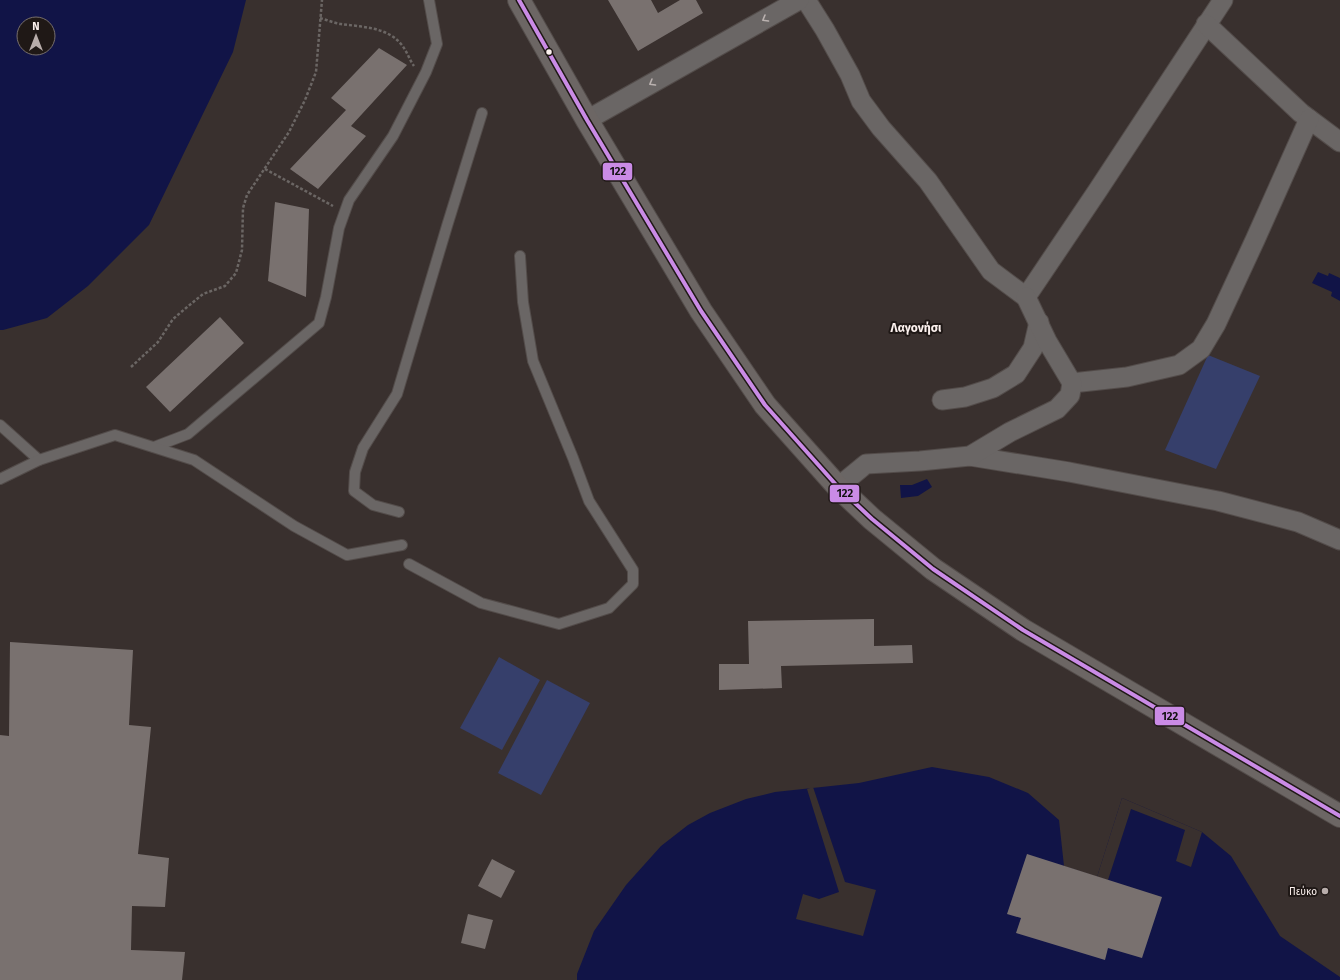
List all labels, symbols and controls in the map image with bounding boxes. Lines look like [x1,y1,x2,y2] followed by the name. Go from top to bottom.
[762,15,769,22] one-way arrow
[16,16,56,56] north arrow
[32,20,40,33] text: N
[544,47,554,57] unlabelled marker
[649,79,656,86] one-way arrow
[602,162,633,181] line badge: 122
[610,165,627,178] text: 122
[890,321,942,335] district label: Λαγονήσι
[829,484,860,503] line badge: 122
[837,487,854,500] text: 122
[1154,706,1185,726] line badge: 122
[1162,710,1179,723] text: 122
[1289,885,1317,898] place label: Πεύκο
[1320,886,1330,896] marker: Πεύκο

